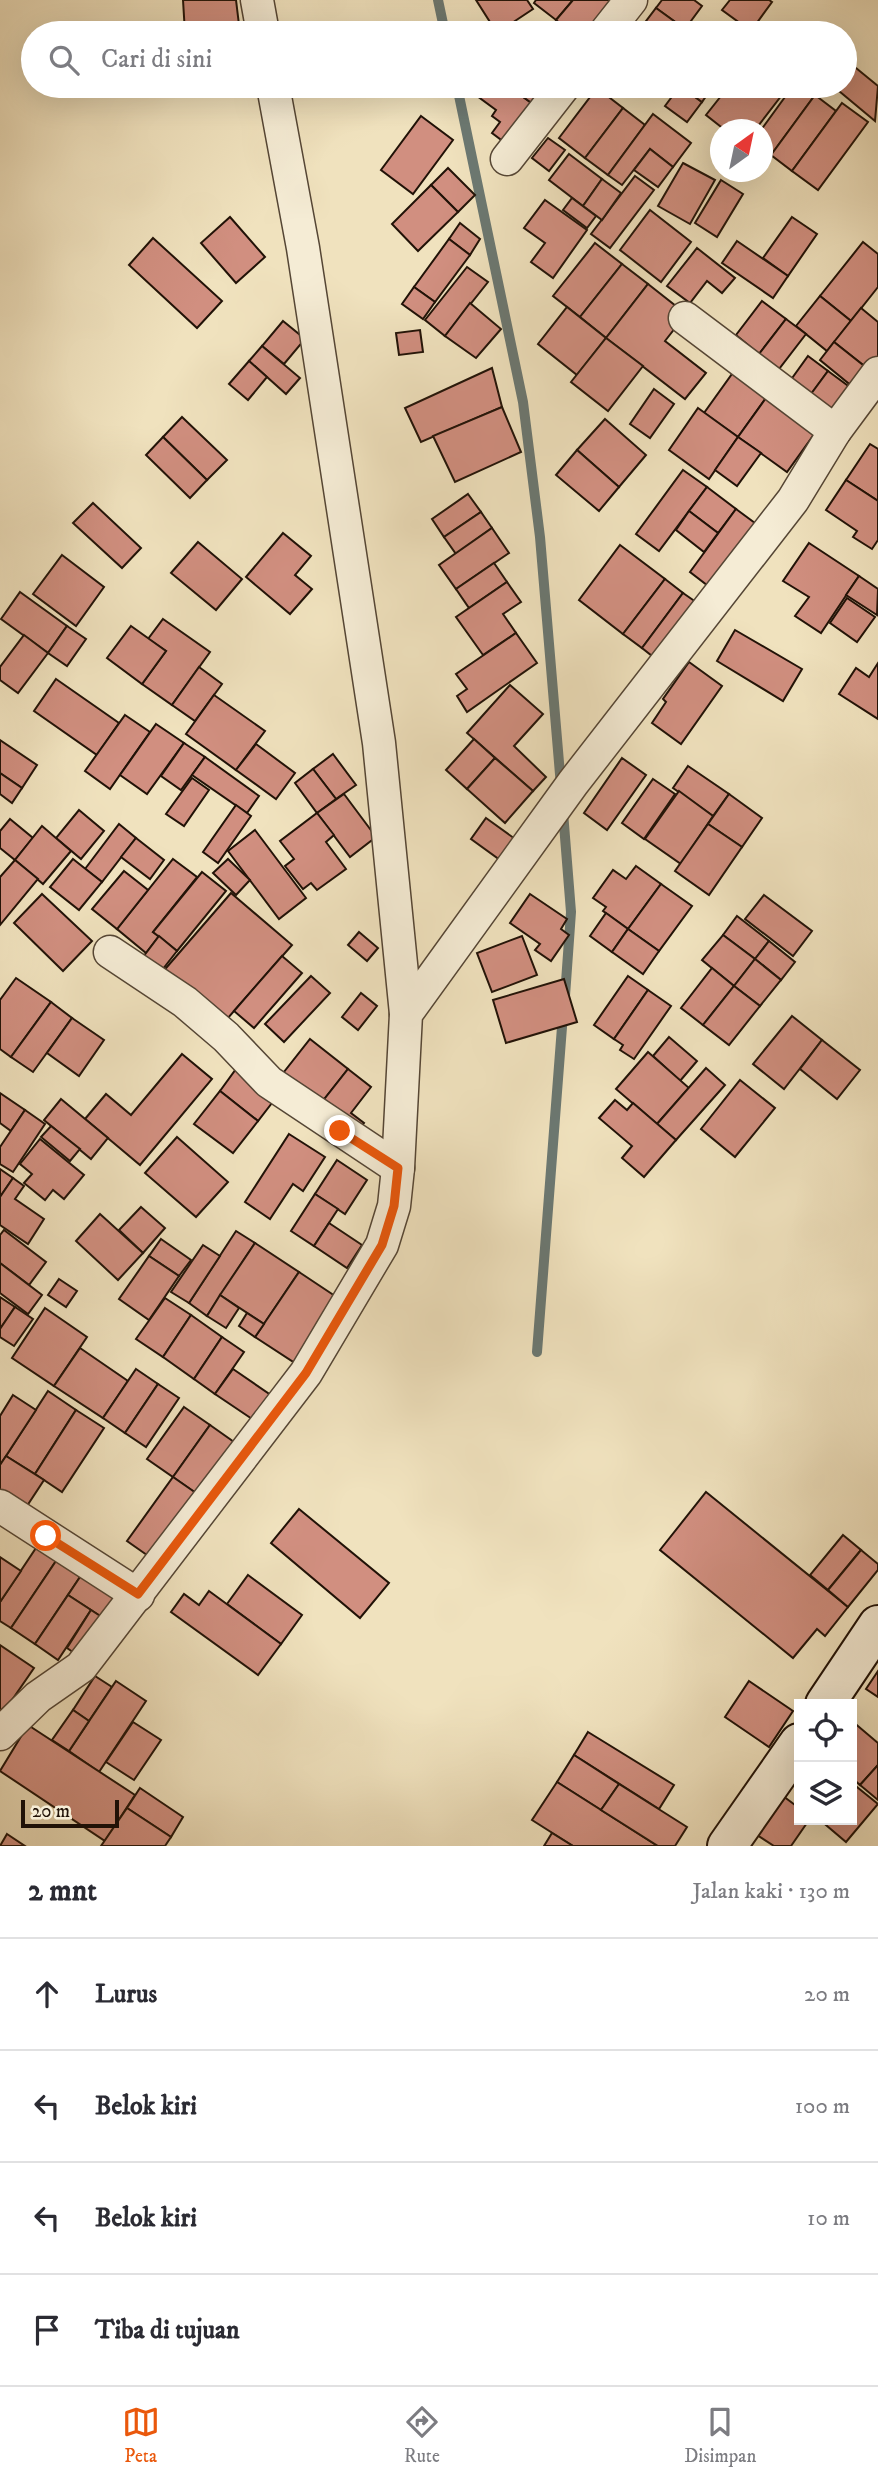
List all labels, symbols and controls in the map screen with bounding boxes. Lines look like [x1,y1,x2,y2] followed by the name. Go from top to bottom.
[21,21,857,98] search box
[45,41,83,79] icon: search
[101,43,212,76] text: Cari di sini
[710,119,773,182] north arrow
[324,1115,355,1146] route end
[30,1520,61,1551] route start
[794,1699,857,1825] map controls
[794,1699,857,1762] button: locate
[794,1762,857,1825] button: layers
[21,1797,119,1829] scale bar
[32,1800,70,1823] text: 20 m
[28,1873,97,1910] text: 2 mnt
[692,1877,850,1906] text: Jalan kaki · 130 m
[28,1975,66,2013] icon: ahead
[95,1978,157,2011] text: Lurus
[804,1980,850,2009] text: 20 m
[28,2087,66,2125] icon: left
[95,2090,197,2123] text: Belok kiri
[795,2092,850,2121] text: 100 m
[28,2199,66,2237] icon: left
[95,2202,197,2235] text: Belok kiri
[807,2204,850,2233] text: 10 m
[28,2311,66,2349] icon: arrive
[95,2314,240,2347] text: Tiba di tujuan
[122,2403,160,2468] tab: Peta
[403,2403,441,2468] tab: Rute
[684,2403,756,2468] tab: Disimpan

